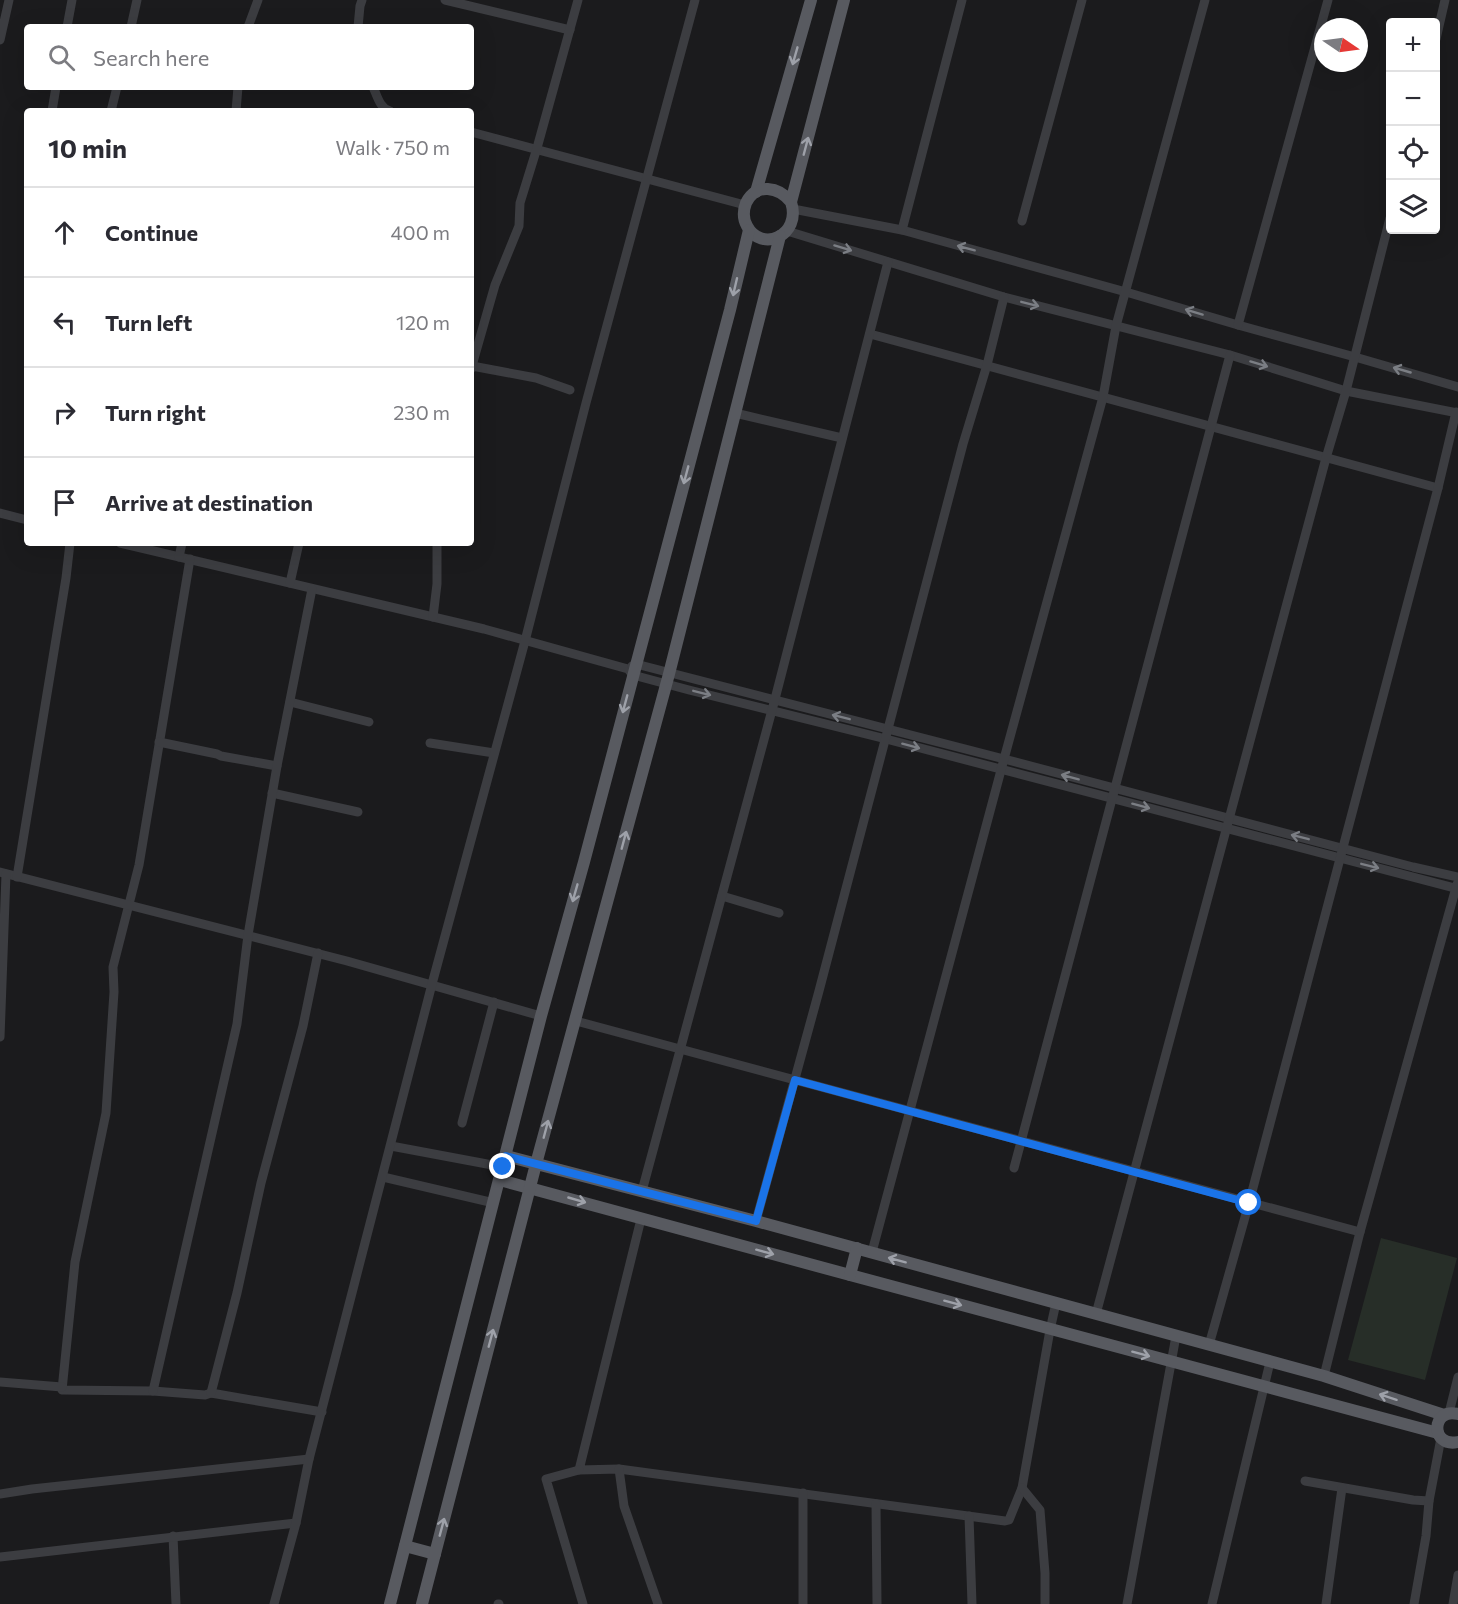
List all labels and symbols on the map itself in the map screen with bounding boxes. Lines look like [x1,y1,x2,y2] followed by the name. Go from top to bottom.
[1314,18,1368,72] north arrow
[789,46,800,65] one-way arrow
[800,137,812,156] one-way arrow
[957,242,976,253] one-way arrow
[833,243,852,254] one-way arrow
[729,277,741,296] one-way arrow
[1020,298,1039,310] one-way arrow
[1185,306,1204,317] one-way arrow
[1249,359,1268,370] one-way arrow
[1393,364,1412,375] one-way arrow
[679,465,691,484] one-way arrow
[692,688,711,700] one-way arrow
[619,694,630,713] one-way arrow
[832,710,851,722] one-way arrow
[902,740,921,752] one-way arrow
[1061,770,1080,782] one-way arrow
[1131,801,1150,812] one-way arrow
[1290,830,1309,842] one-way arrow
[619,831,631,850] one-way arrow
[1360,860,1379,872] one-way arrow
[569,883,580,902] one-way arrow
[541,1120,552,1139] one-way arrow
[489,1153,515,1179] route end
[1235,1189,1261,1215] route start
[567,1195,586,1206] one-way arrow
[755,1247,774,1259] one-way arrow
[888,1253,907,1265] one-way arrow
[943,1298,962,1309] one-way arrow
[485,1329,497,1348] one-way arrow
[1131,1349,1150,1360] one-way arrow
[1379,1390,1398,1401] one-way arrow
[436,1518,448,1537] one-way arrow

